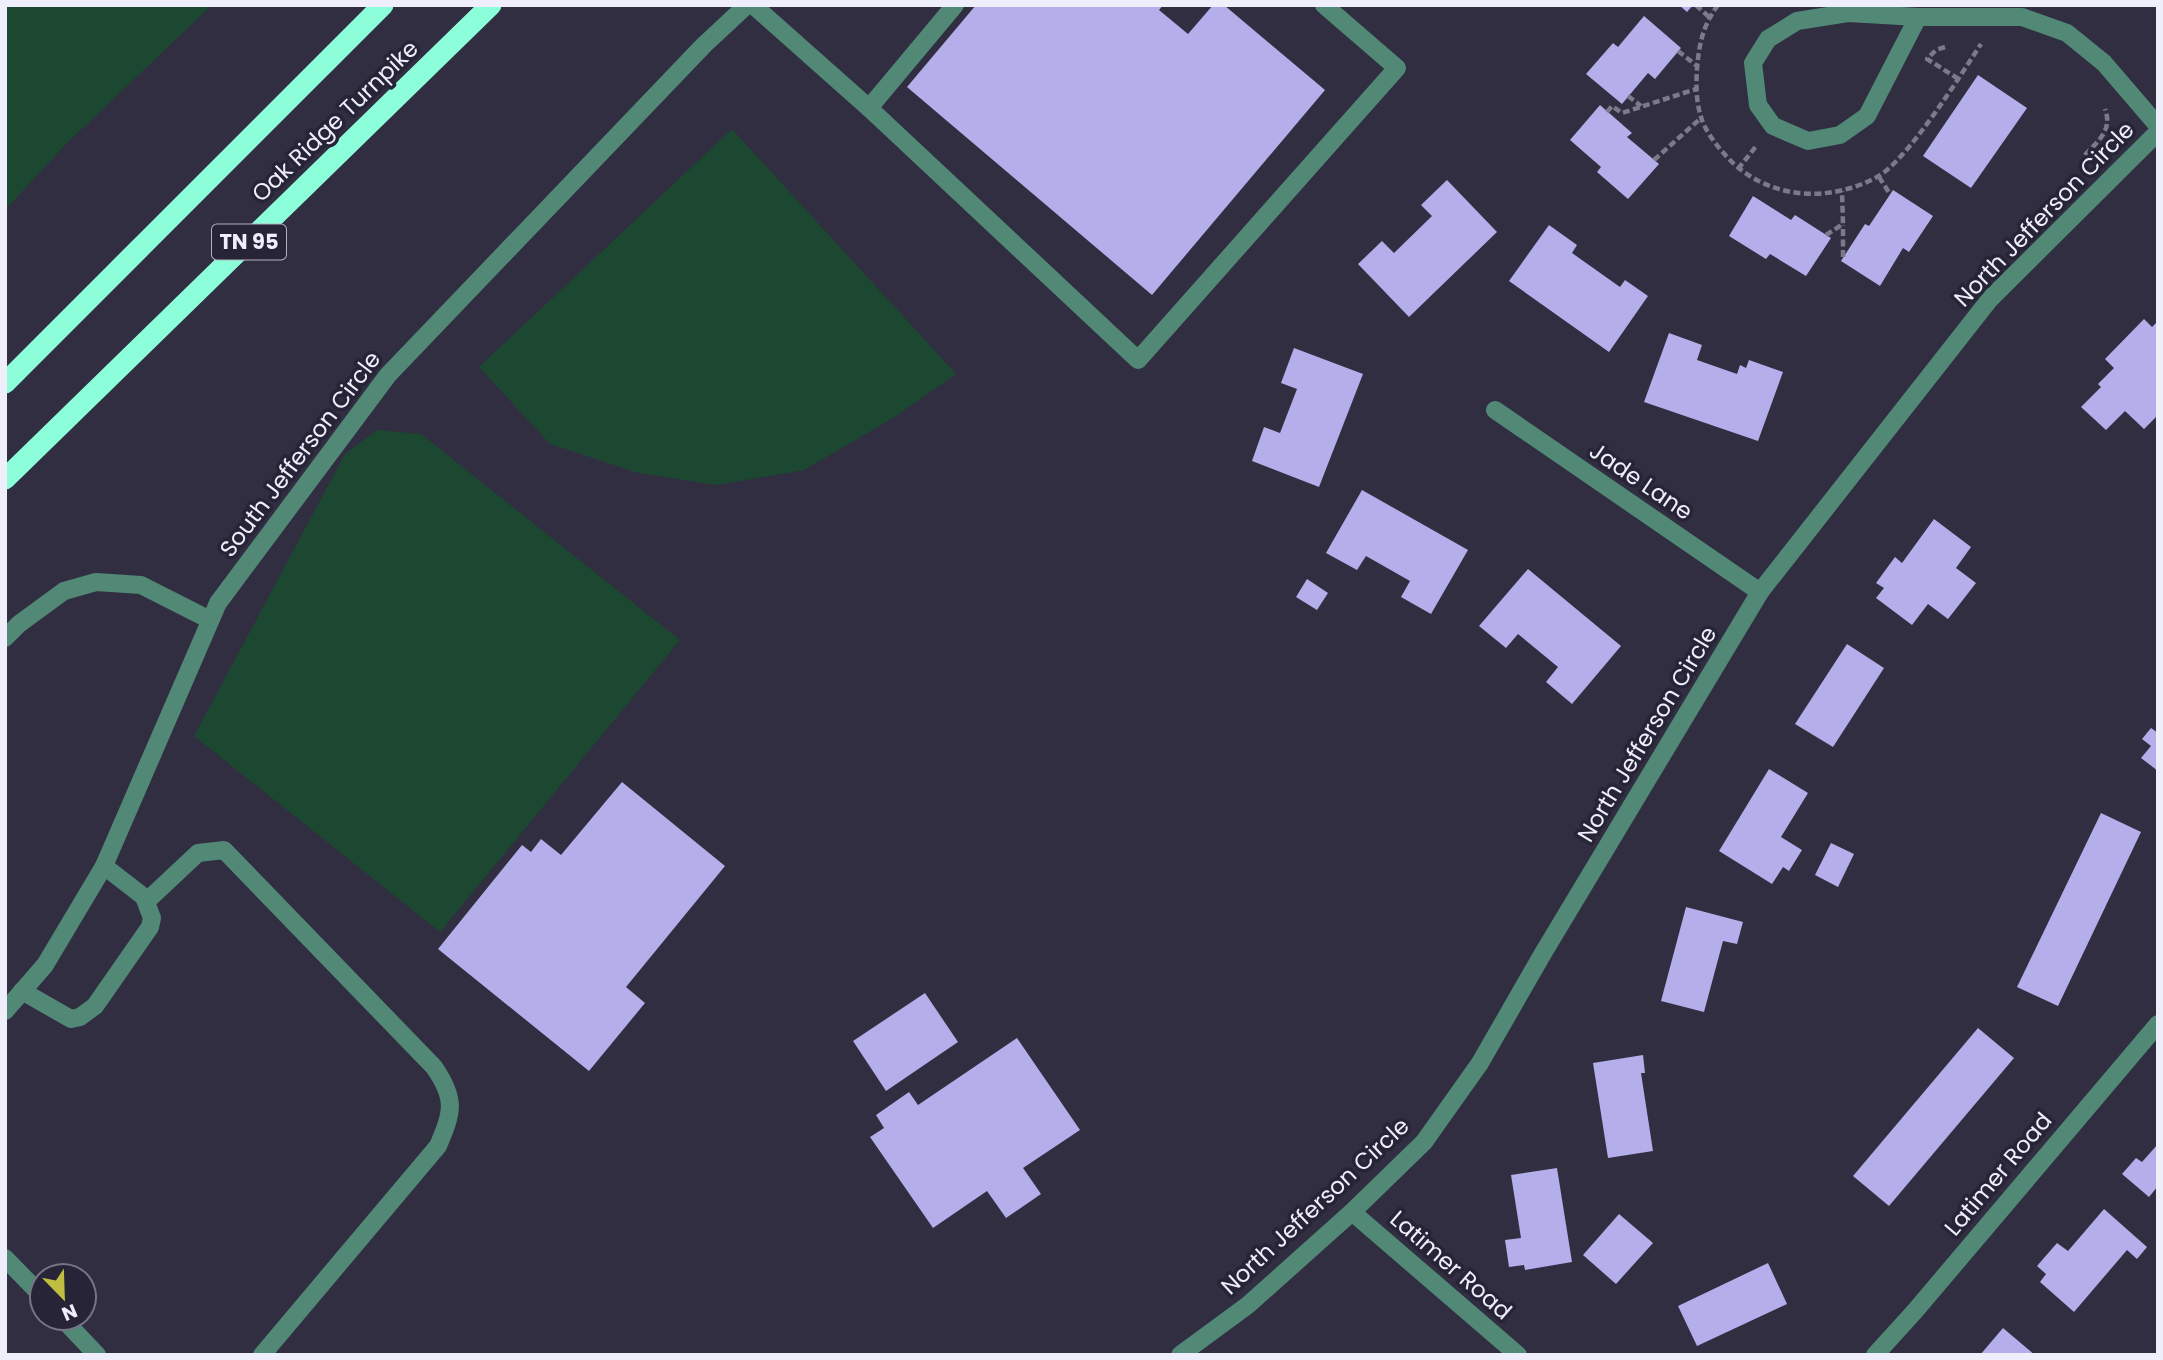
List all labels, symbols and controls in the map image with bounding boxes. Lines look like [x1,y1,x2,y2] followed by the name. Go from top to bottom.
[245,33,425,209] street label: Oak Ridge Turnpike
[1947,114,2141,314] street label: North Jefferson Circle
[212,224,286,260] road number: TN 95
[212,345,388,563] street label: South Jefferson Circle
[1583,435,1699,527] street label: Jade Lane
[1570,620,1724,848] street label: North Jefferson Circle
[1937,1106,2059,1242] street label: Latimer Road
[1214,1110,1416,1302] street label: North Jefferson Circle
[1383,1203,1519,1327] street label: Latimer Road
[28,1262,98,1332] north arrow
[58,1297,81,1327] text: N

